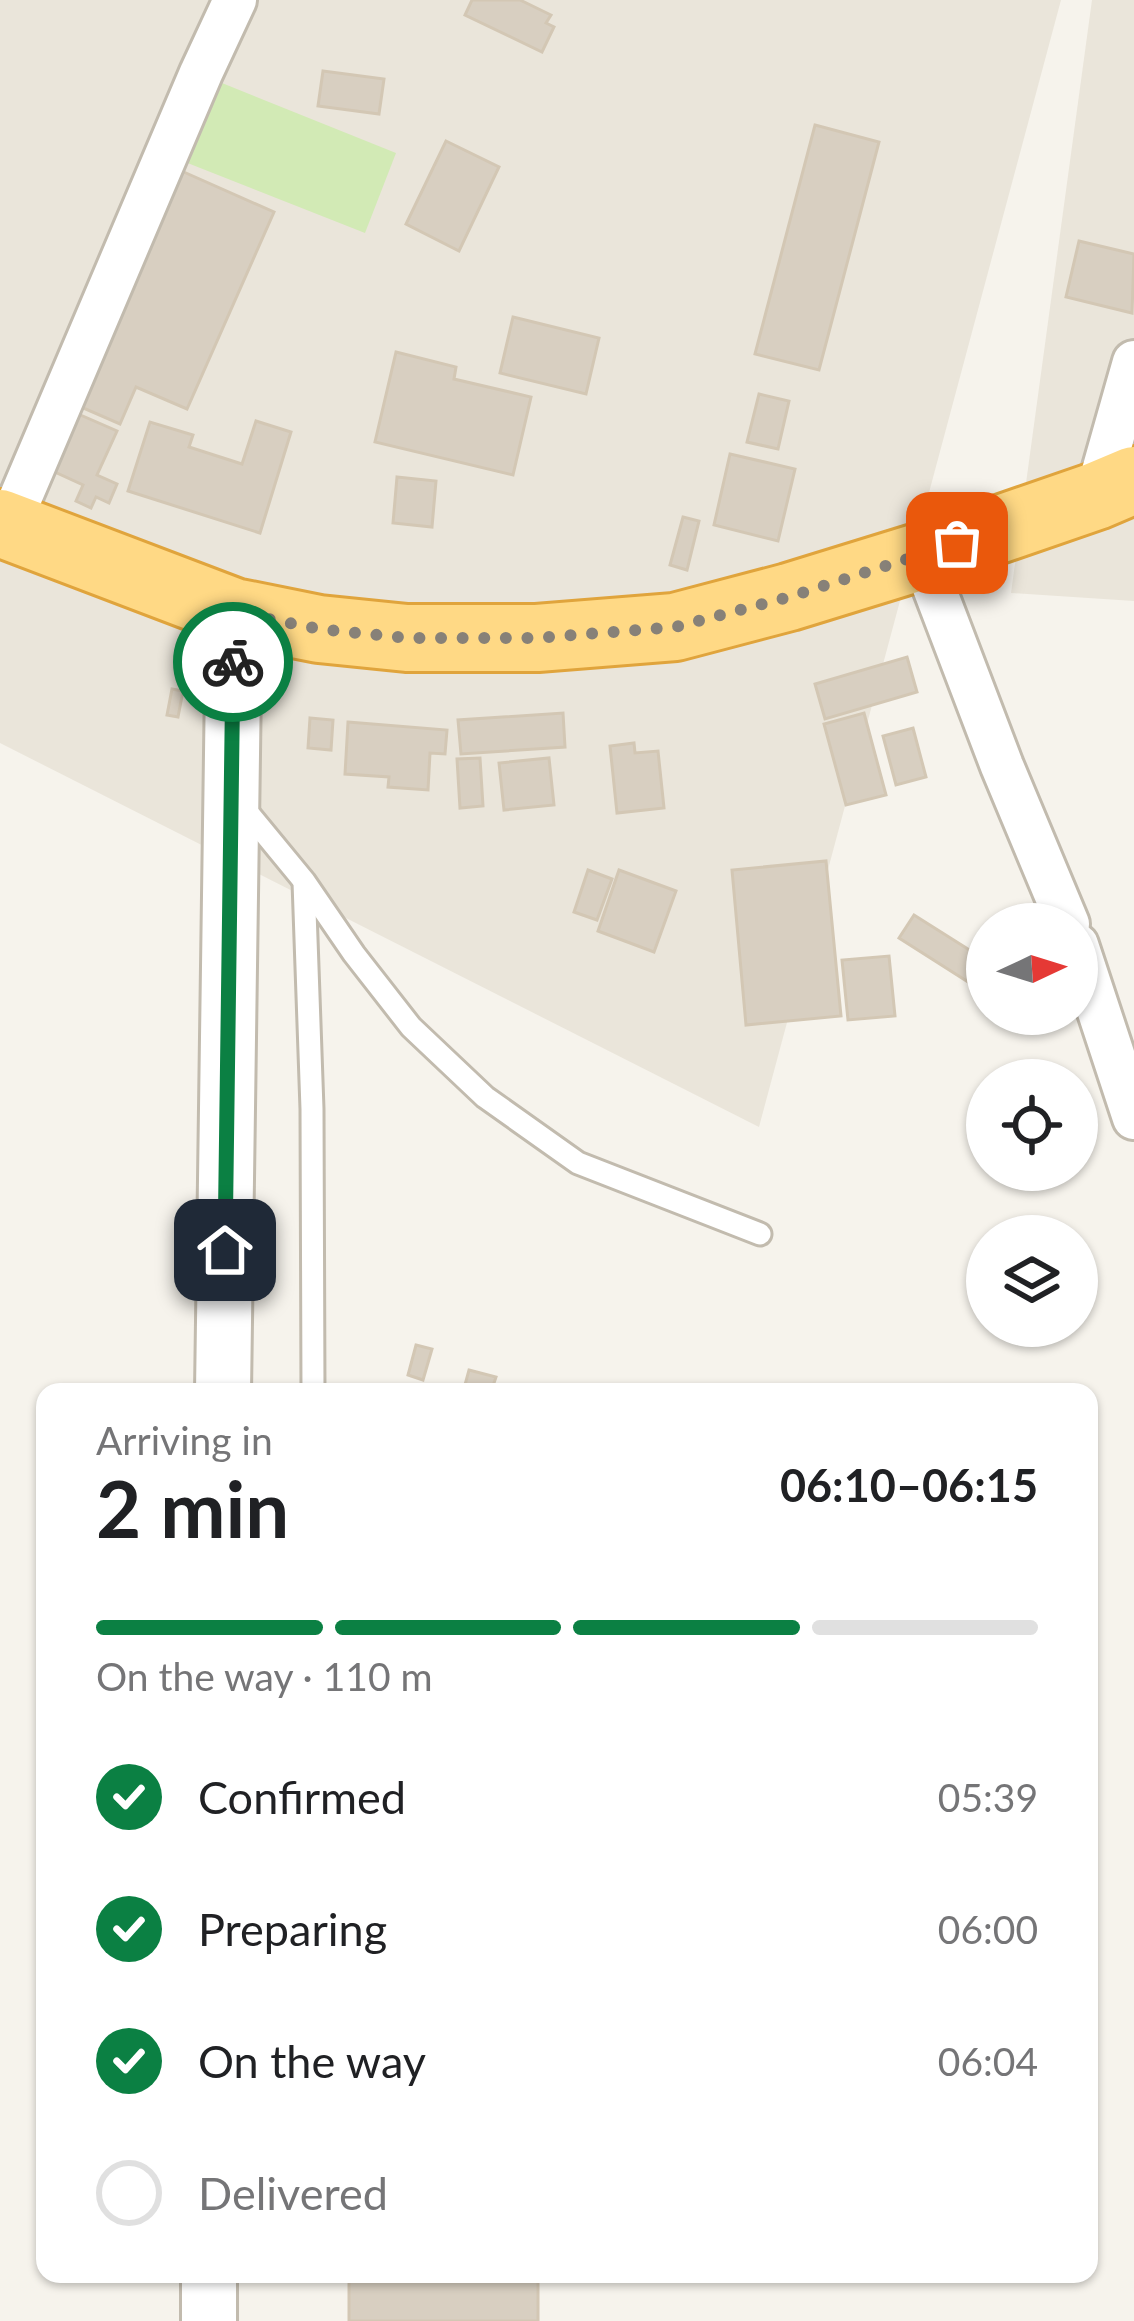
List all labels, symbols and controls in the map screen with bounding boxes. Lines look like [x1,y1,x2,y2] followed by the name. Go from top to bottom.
[906,492,1008,594] pin
[924,510,990,576] icon: bag
[173,602,293,722] courier
[200,629,266,695] icon: bike
[966,903,1098,1035] north arrow
[966,903,1098,1347] map controls
[966,1059,1098,1191] button: locate
[174,1199,276,1301] pin
[966,1215,1098,1347] button: layers
[192,1217,258,1283] icon: home
[96,1417,273,1463] text: Arriving in
[780,1458,1038,1512] text: 06:10–06:15
[96,1461,289,1555] text: 2 min
[96,1653,433,1699] text: On the way · 110 m
[96,1764,162,1830] icon: check
[198,1770,406,1824] text: Confirmed
[938,1774,1038,1820] text: 05:39
[96,1896,162,1962] icon: check
[198,1902,387,1956] text: Preparing
[938,1906,1038,1952] text: 06:00
[96,2028,162,2094] icon: check
[198,2034,426,2088] text: On the way
[938,2038,1038,2084] text: 06:04
[198,2166,388,2220] text: Delivered

